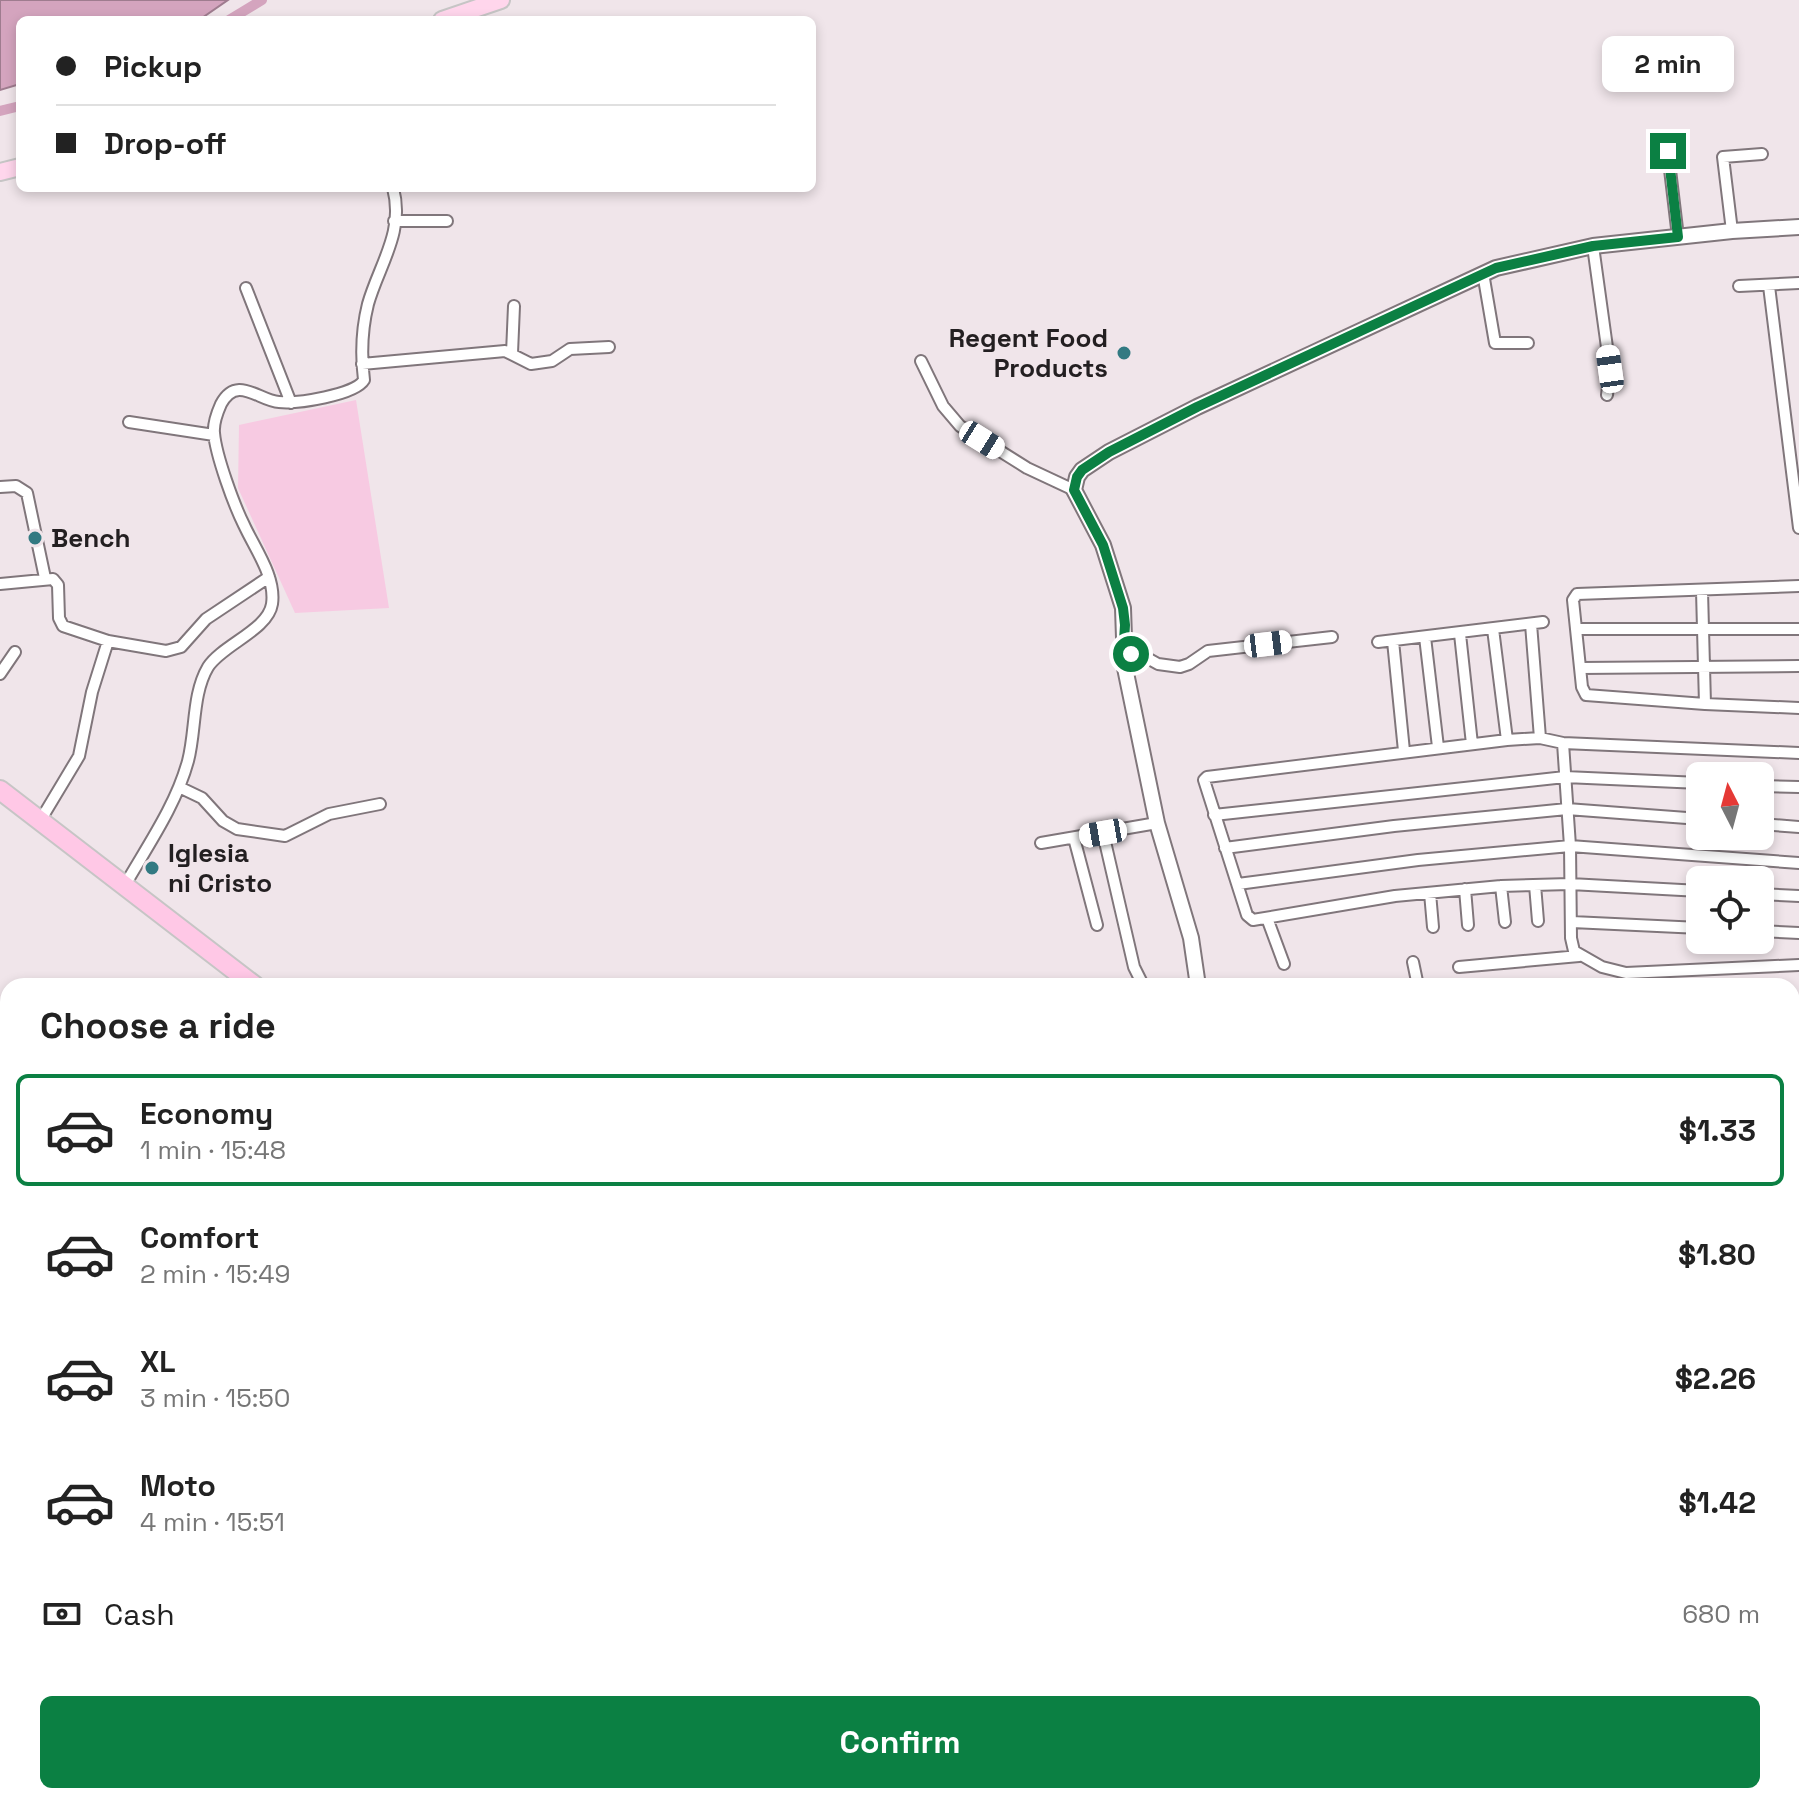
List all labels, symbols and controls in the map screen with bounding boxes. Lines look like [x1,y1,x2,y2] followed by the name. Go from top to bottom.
[1602,35,1734,91] callout: 2 min
[104,47,202,86] text: Pickup
[1634,47,1702,81] text: 2 min
[104,124,227,163] text: Drop-off
[1650,133,1686,169] route end
[949,321,1108,385] place label: Regent Food Products
[1115,344,1133,362] marker: Regent Food Products
[1595,344,1625,394] car
[955,417,1009,463] car
[51,521,131,555] place label: Bench
[26,529,44,547] marker: Bench
[1243,629,1293,659] car
[1113,636,1149,672] route start
[1686,762,1774,850] north arrow
[1686,762,1774,954] map controls
[1077,817,1129,849] car
[168,836,272,900] place label: Iglesia ni Cristo
[143,859,161,877] marker: Iglesia ni Cristo
[1686,866,1774,954] button: locate
[40,1003,276,1049] text: Choose a ride
[44,1094,116,1166] icon: car
[140,1094,273,1133] text: Economy
[1679,1111,1756,1150] text: $1.33
[140,1133,286,1167] text: 1 min · 15:48
[44,1218,116,1290] icon: car
[140,1218,259,1257] text: Comfort
[1678,1235,1756,1274] text: $1.80
[140,1257,290,1291] text: 2 min · 15:49
[44,1342,116,1414] icon: car
[140,1342,176,1381] text: XL
[1675,1359,1756,1398] text: $2.26
[140,1381,291,1415] text: 3 min · 15:50
[44,1466,116,1538] icon: car
[140,1466,216,1505] text: Moto
[1678,1483,1756,1522] text: $1.42
[140,1505,285,1539] text: 4 min · 15:51
[40,1592,84,1636] icon: cash
[104,1595,175,1634] text: Cash
[1682,1597,1760,1631] text: 680 m
[40,1696,1760,1788] button: Confirm

